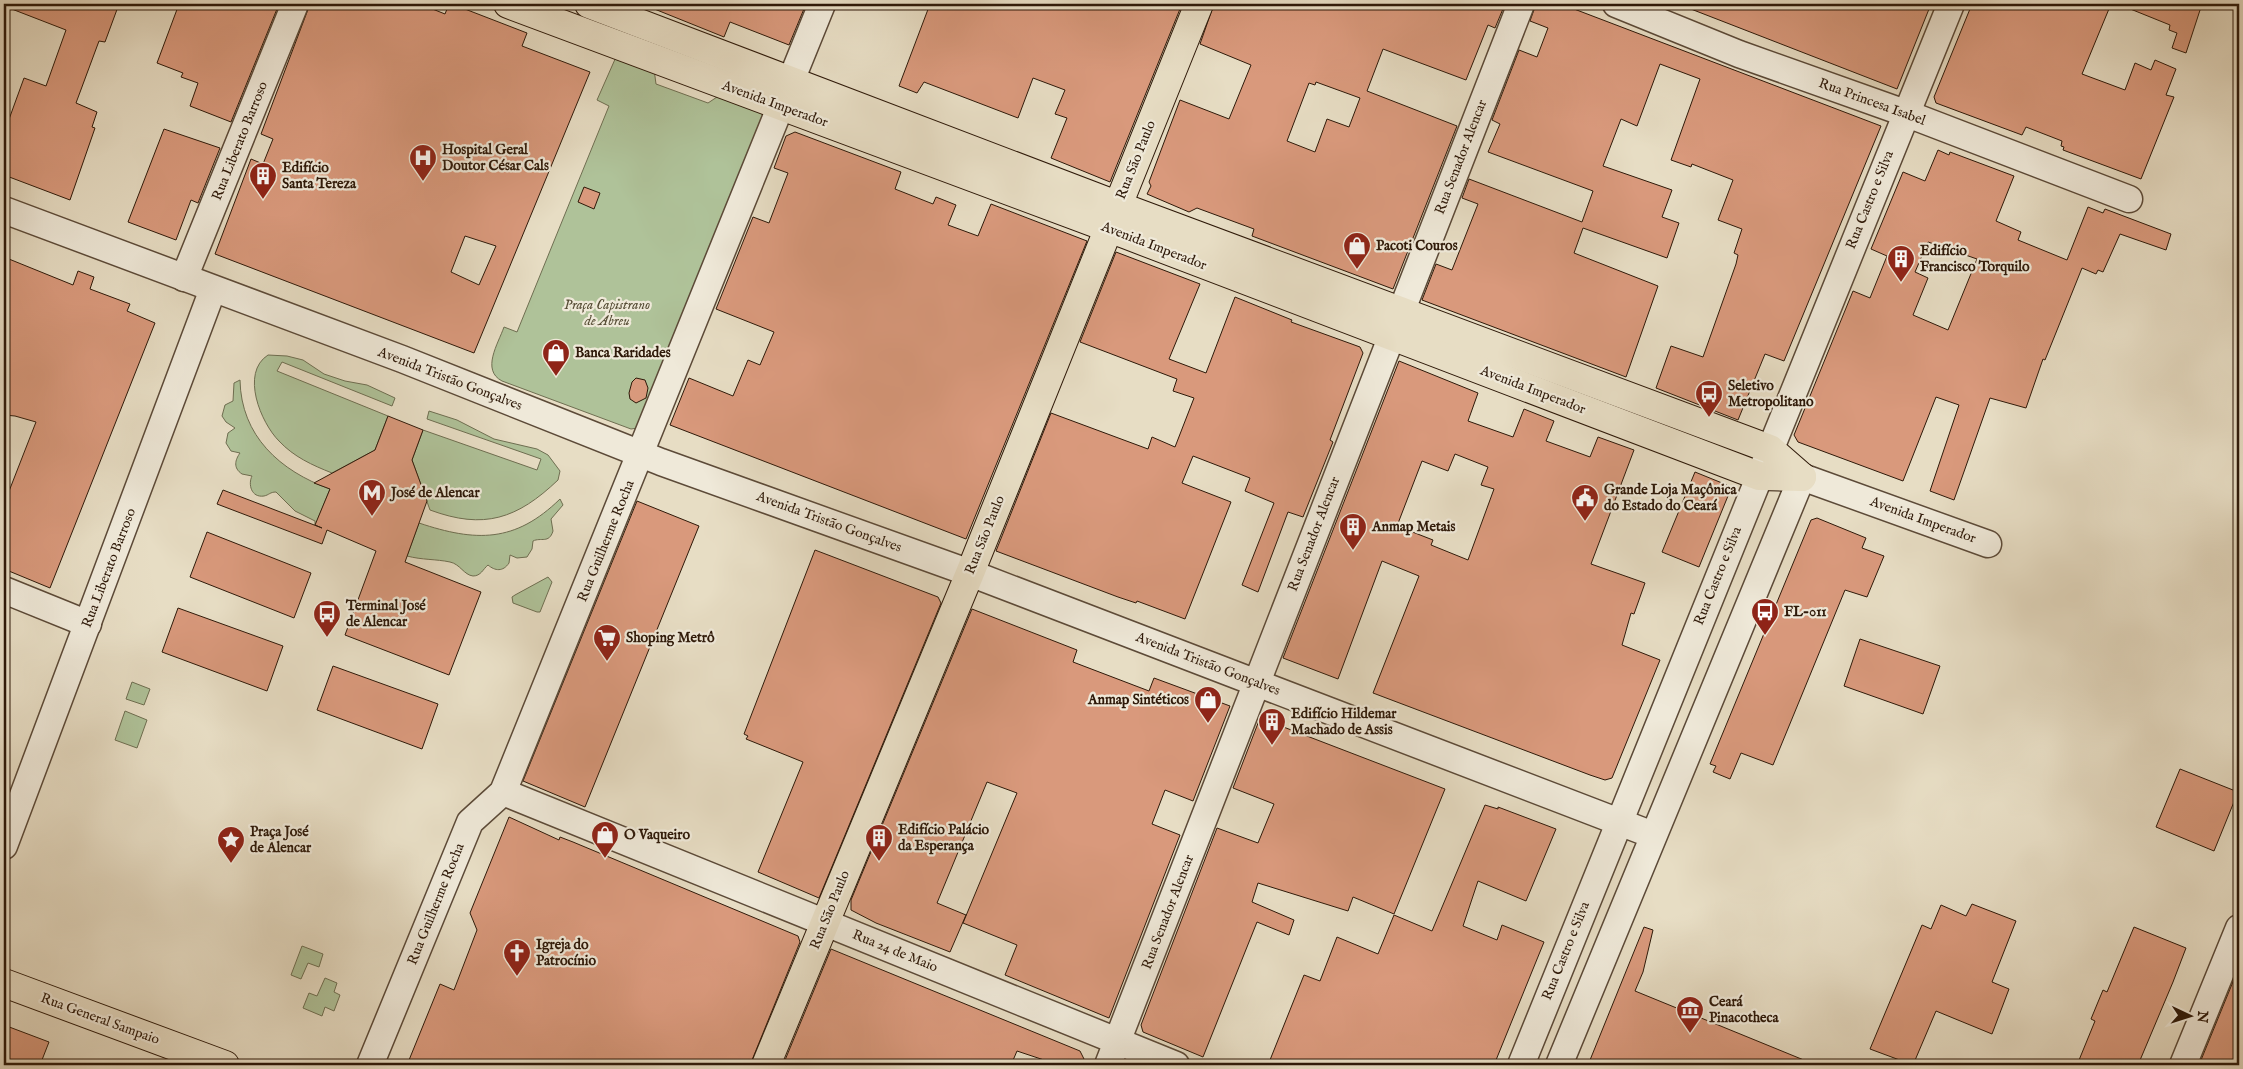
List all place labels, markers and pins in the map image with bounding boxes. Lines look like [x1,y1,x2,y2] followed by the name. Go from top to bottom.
[442,141,549,175] place label: Hospital Geral Doutor César Cals
[408,143,438,182] hospital icon: Hospital Geral Doutor César Cals
[282,159,357,193] place label: Edifício Santa Tereza
[248,161,278,200] building icon: Edifício Santa Tereza
[1342,231,1372,270] shop icon: Pacoti Couros
[1376,237,1458,255] place label: Pacoti Couros
[1920,242,2030,276] place label: Edifício Francisco Torquilo
[1886,244,1916,283] building icon: Edifício Francisco Torquilo
[541,338,571,377] shop icon: Banca Raridades
[575,344,671,362] place label: Banca Raridades
[1728,377,1814,411] place label: Seletivo Metropolitano
[1694,379,1724,418] bus stop icon: Seletivo Metropolitano
[357,478,387,517] metro station icon: José de Alencar
[1604,481,1738,515] place label: Grande Loja Maçônica do Estado do Ceará
[1570,483,1600,522] public building icon: Grande Loja Maçônica do Estado do Ceará
[389,484,480,502] place label: José de Alencar
[1338,512,1368,551] building icon: Anmap Metais
[1371,518,1455,536] place label: Anmap Metais
[345,597,426,631] place label: Terminal José de Alencar
[1750,597,1780,636] bus stop icon: FL-011
[312,599,342,638] bus stop icon: Terminal José de Alencar
[1784,603,1827,621] place label: FL-011
[592,623,622,662] supermarket icon: Shoping Metrô
[626,629,715,647] place label: Shoping Metrô
[1193,685,1223,724] shop icon: Anmap Sintéticos
[1087,691,1189,709] place label: Anmap Sintéticos
[1291,705,1397,739] place label: Edifício Hildemar Machado de Assis
[1257,707,1287,746] building icon: Edifício Hildemar Machado de Assis
[590,820,620,859] shop icon: O Vaqueiro
[898,821,990,855] place label: Edifício Palácio da Esperança
[250,823,312,857] place label: Praça José de Alencar
[864,823,894,862] building icon: Edifício Palácio da Esperança
[216,825,246,864] place icon: Praça José de Alencar
[624,826,690,844] place label: O Vaqueiro
[536,936,596,970] place label: Igreja do Patrocínio
[502,938,532,977] church icon: Igreja do Patrocínio
[1709,993,1780,1027] place label: Ceará Pinacotheca
[1675,995,1705,1034] museum icon: Ceará Pinacotheca

